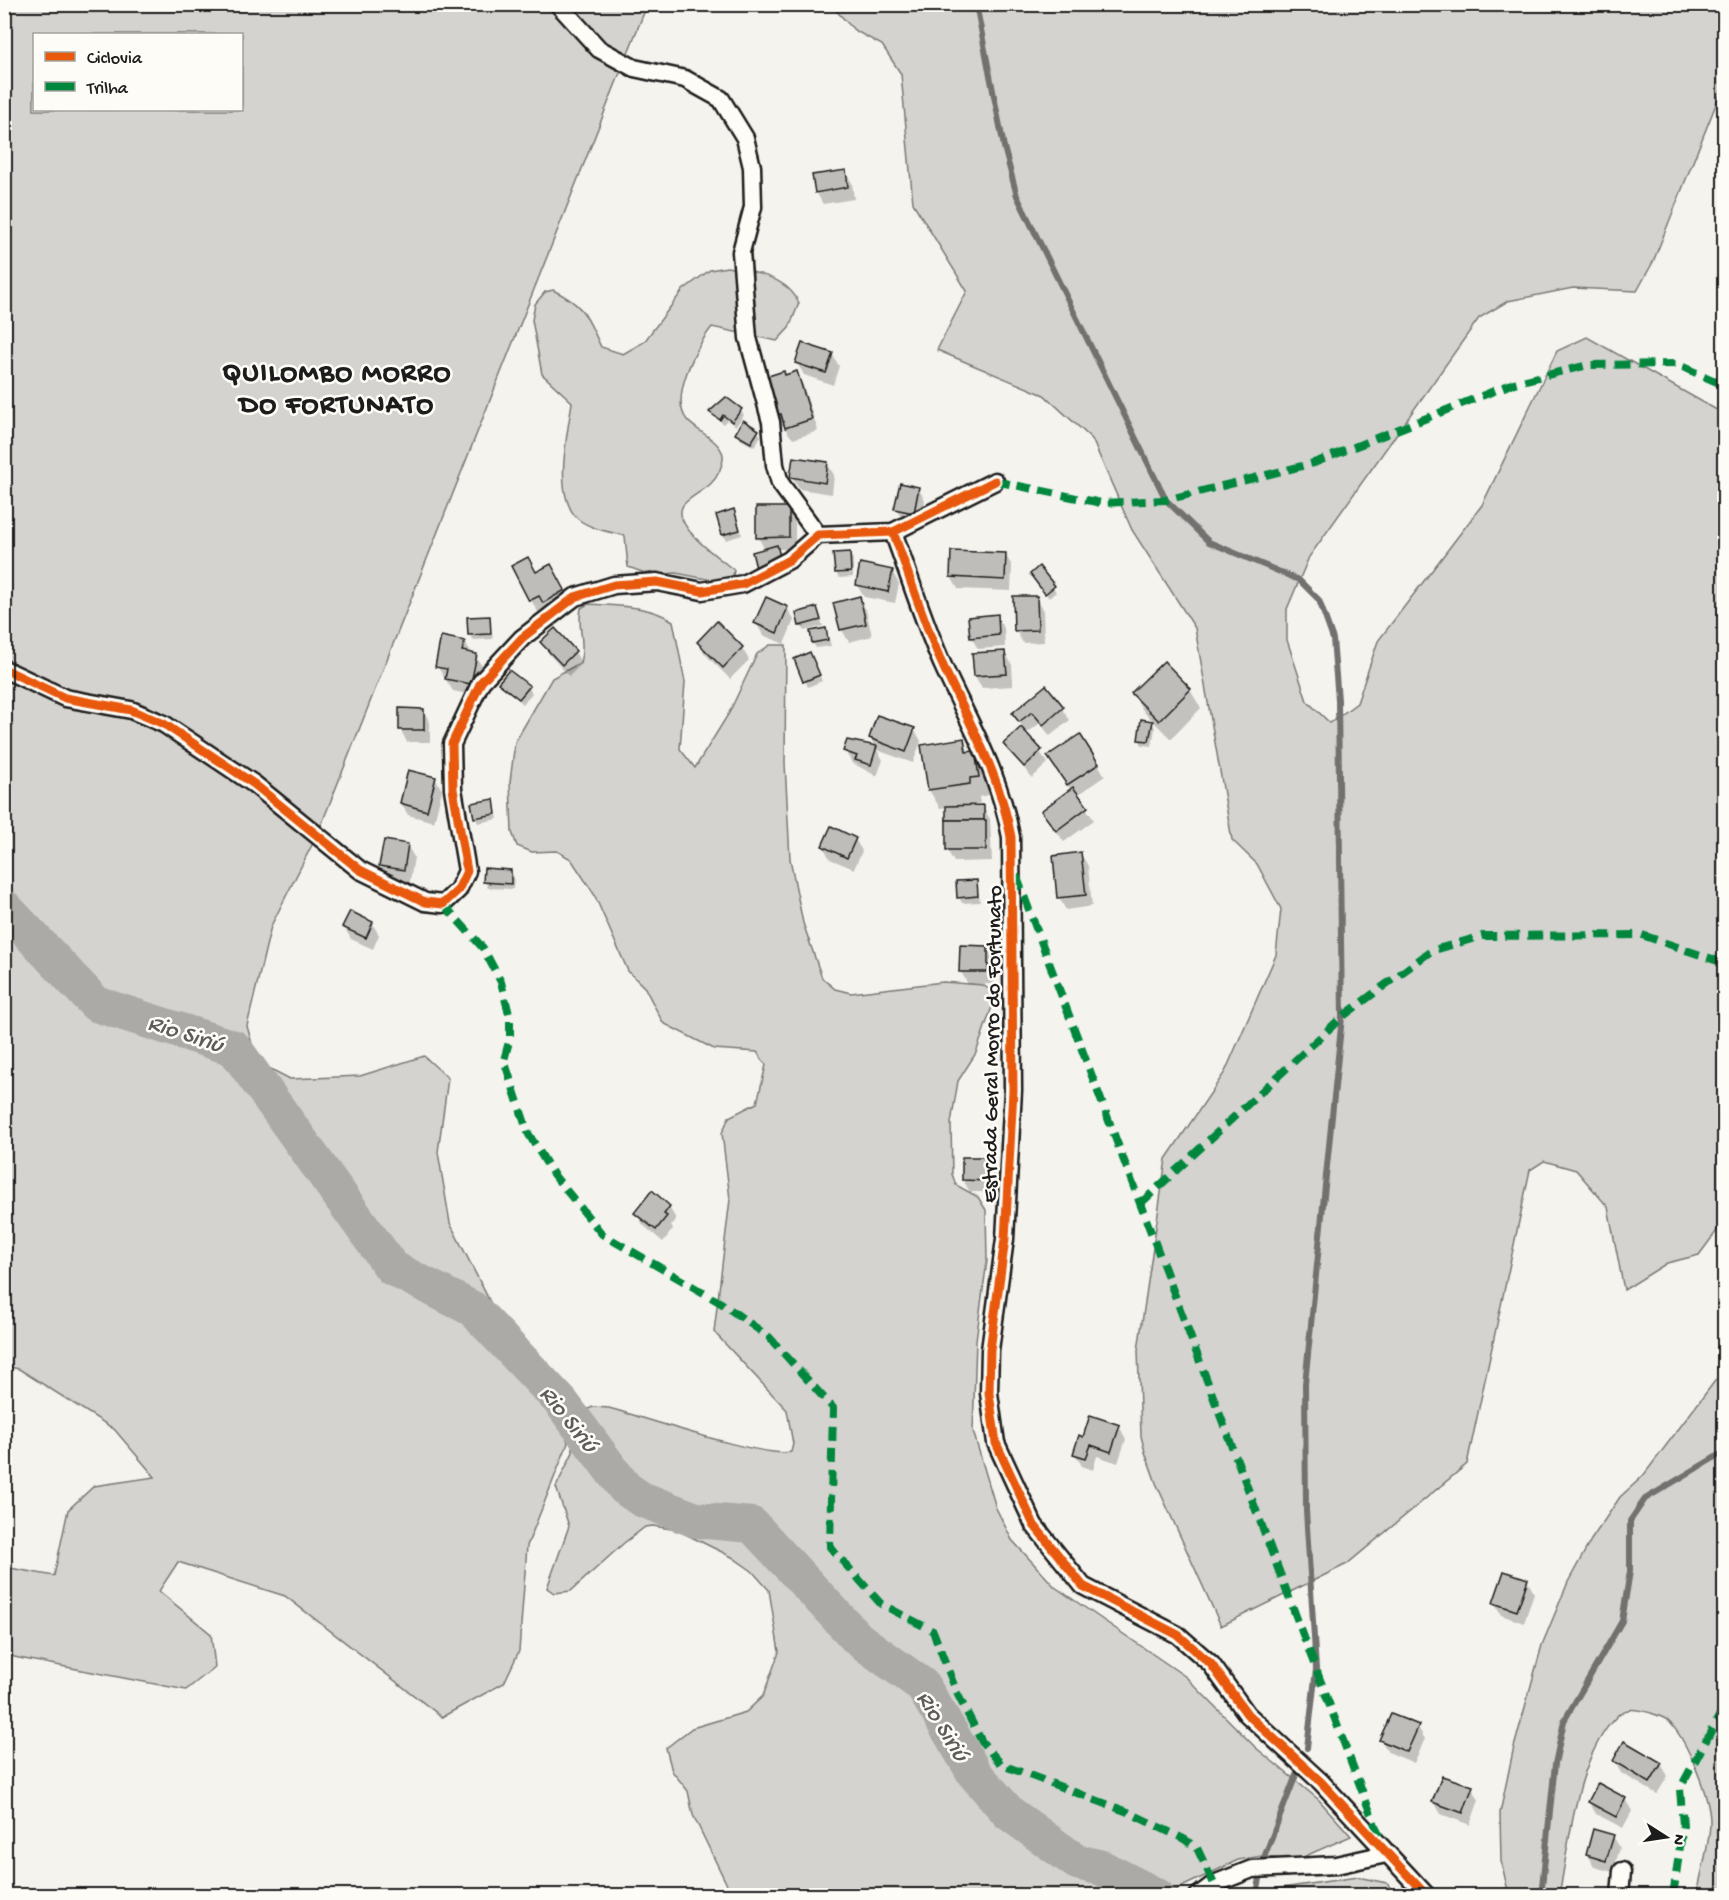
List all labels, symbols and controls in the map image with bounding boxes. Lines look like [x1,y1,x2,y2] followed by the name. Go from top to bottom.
[33,33,243,111] legend
[87,49,143,70] text: Ciclovia
[86,79,129,100] text: Trilha
[222,358,452,423] district label: QUILOMBO MORRO DO FORTUNATO
[978,885,1010,1203] street label: Estrada Geral Morro do Fortunato
[144,1010,228,1062] water label: Rio Siriú
[532,1381,604,1461] water label: Rio Siriú
[908,1686,975,1769] water label: Rio Siriú
[1636,1807,1696,1867] north arrow
[1667,1832,1688,1847] text: N

